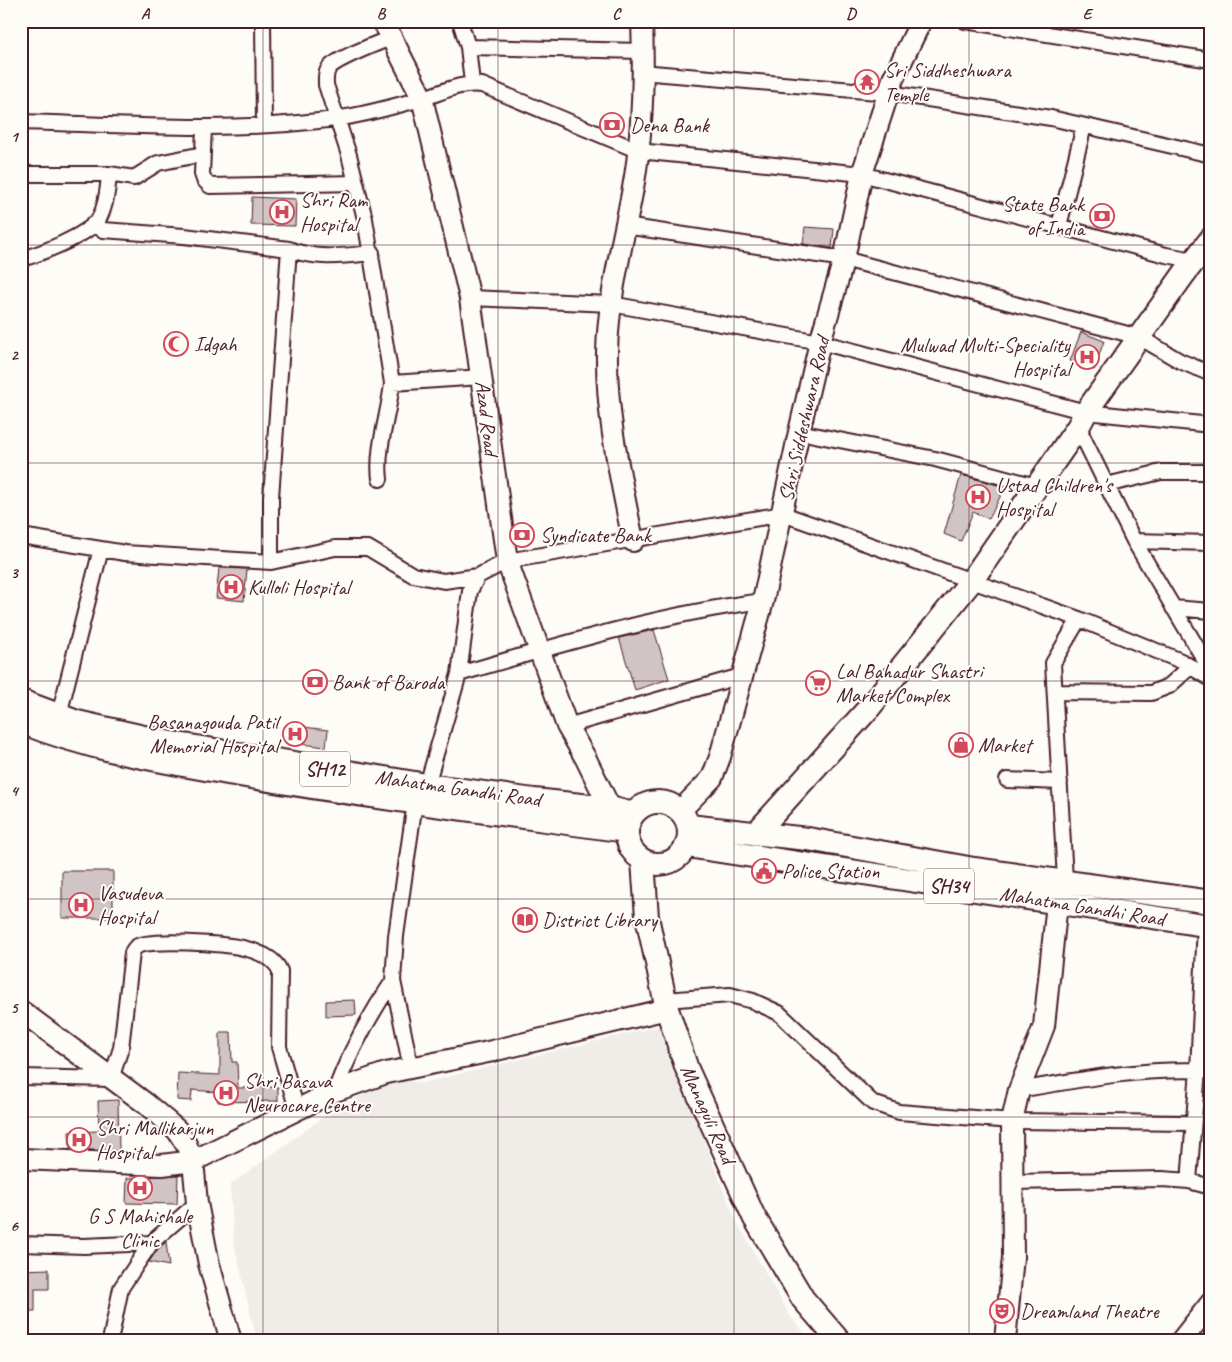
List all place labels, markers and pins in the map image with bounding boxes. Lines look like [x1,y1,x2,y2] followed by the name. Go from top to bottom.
[884,57,1012,107] place label: Sri Siddheshwara Temple
[854,69,880,95] temple icon: Sri Siddheshwara Temple
[599,112,625,138] bank icon: Dena Bank
[630,112,710,138] place label: Dena Bank
[300,187,369,237] place label: Shri Ram Hospital
[1002,191,1086,241] place label: State Bank of India
[269,199,295,225] hospital icon: Shri Ram Hospital
[1089,203,1115,229] bank icon: State Bank of India
[163,331,189,357] mosque icon: Idgah
[194,331,237,357] place label: Idgah
[900,332,1073,382] place label: Mulwad Multi-Speciality Hospital
[1074,344,1100,370] hospital icon: Mulwad Multi-Speciality Hospital
[996,472,1114,522] place label: Ustad Children's Hospital
[965,484,991,510] hospital icon: Ustad Children's Hospital
[509,522,535,548] bank icon: Syndicate Bank
[540,522,653,548] place label: Syndicate Bank
[218,574,244,600] hospital icon: Kulloli Hospital
[248,574,353,600] place label: Kulloli Hospital
[836,658,986,708] place label: Lal Bahadur Shastri Market Complex
[302,669,328,695] bank icon: Bank of Baroda
[332,669,446,695] place label: Bank of Baroda
[805,670,831,696] supermarket icon: Lal Bahadur Shastri Market Complex
[147,709,281,759] place label: Basanagouda Patil Memorial Hospital
[282,721,308,747] hospital icon: Basanagouda Patil Memorial Hospital
[948,732,974,758] shop icon: Market
[978,732,1034,758] place label: Market
[751,858,777,884] public building icon: Police Station
[782,858,880,884] place label: Police Station
[98,880,164,930] place label: Vasudeva Hospital
[68,892,94,918] hospital icon: Vasudeva Hospital
[512,907,538,933] library icon: District Library
[542,907,659,933] place label: District Library
[244,1068,372,1118] place label: Shri Basava Neurocare Centre
[213,1080,239,1106] hospital icon: Shri Basava Neurocare Centre
[96,1115,214,1165] place label: Shri Mallikarjun Hospital
[66,1127,92,1153] hospital icon: Shri Mallikarjun Hospital
[127,1175,153,1201] hospital icon: G S Mahishale Clinic
[88,1203,194,1253] place label: G S Mahishale Clinic
[989,1298,1015,1324] theatre icon: Dreamland Theatre
[1020,1298,1160,1324] place label: Dreamland Theatre

